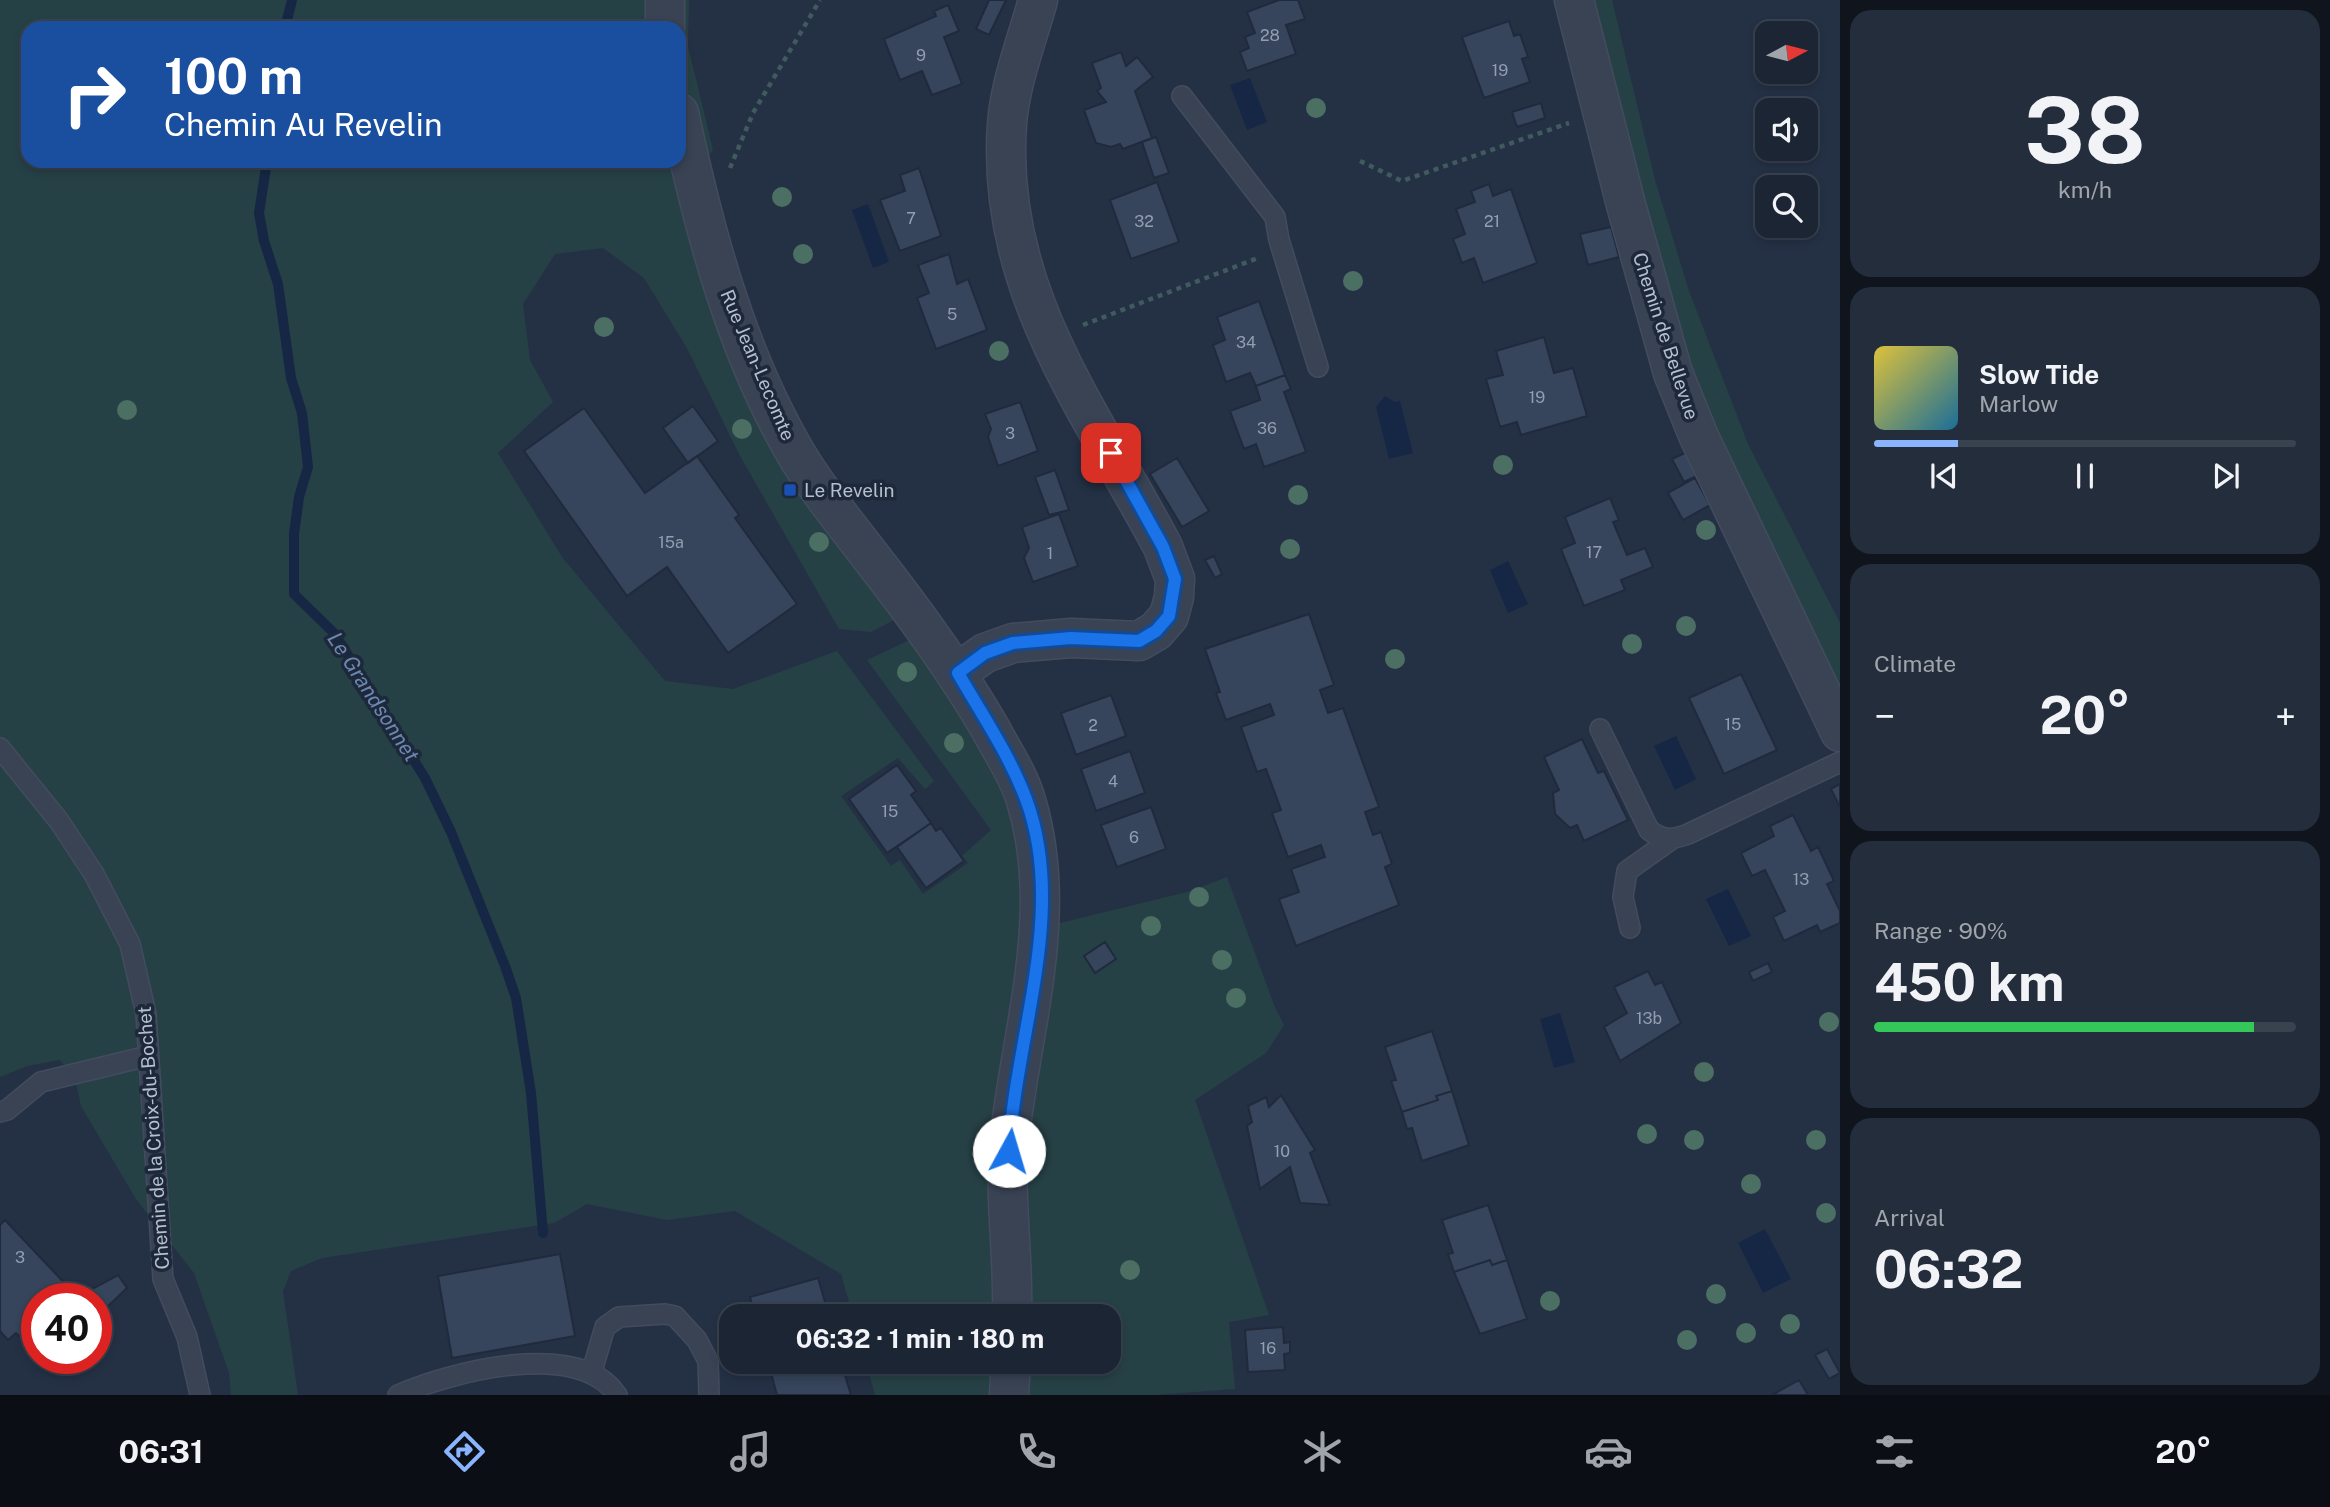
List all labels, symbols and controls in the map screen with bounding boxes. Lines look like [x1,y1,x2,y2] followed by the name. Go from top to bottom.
[1755,21,1818,84] north arrow
[1755,21,1818,238] map controls
[1260,26,1280,45] house number: 28
[916,46,926,65] house number: 9
[164,47,303,105] text: 100 m
[49,49,140,140] icon: right
[1492,61,1508,80] house number: 19
[2024,77,2146,183] text: 38
[1755,98,1818,161] button: sound
[164,106,442,143] text: Chemin Au Revelin
[1755,175,1818,238] button: search
[2058,176,2112,203] text: km/h
[906,209,916,228] house number: 7
[1134,212,1154,231] house number: 32
[1484,212,1500,231] house number: 21
[1629,250,1703,422] street label: Chemin de Bellevue
[716,286,800,444] street label: Rue Jean-Lecomte
[947,305,957,324] house number: 5
[1236,333,1256,352] house number: 34
[1979,359,2099,390] text: Slow Tide
[1529,388,1545,407] house number: 19
[1979,390,2058,417] text: Marlow
[1257,419,1277,438] house number: 36
[1081,423,1141,483] pin
[1005,424,1015,443] house number: 3
[1092,434,1130,472] icon: arrive
[1925,457,1963,495] icon: previous
[2066,457,2104,495] icon: pause
[2207,457,2245,495] icon: next
[804,479,895,501] place label: Le Revelin
[782,482,798,498] marker: Le Revelin
[658,533,684,552] house number: 15a
[1586,543,1602,562] house number: 17
[1047,544,1053,563] house number: 1
[322,627,425,766] water label: Le Grandsonnet
[1874,650,1956,677] text: Climate
[2039,685,2131,746] text: 20°
[1874,694,1895,739] text: −
[2275,694,2296,739] text: +
[1725,715,1741,734] house number: 15
[1088,716,1098,735] house number: 2
[1108,772,1118,791] house number: 4
[882,802,898,821] house number: 15
[1129,828,1139,847] house number: 6
[1793,870,1809,889] house number: 13
[1874,917,2008,944] text: Range · 90%
[1874,952,2065,1013] text: 450 km
[133,1006,173,1270] street label: Chemin de la Croix-du-Bochet
[1636,1009,1662,1028] house number: 13b
[972,1114,1046,1188] position arrow
[1274,1142,1290,1161] house number: 10
[1874,1204,1945,1231] text: Arrival
[1874,1239,2023,1300] text: 06:32
[15,1248,25,1267] house number: 3
[21,1283,112,1374] speed limit sign: 40
[796,1323,1044,1354] text: 06:32 · 1 min · 180 m
[1260,1339,1276,1358] house number: 16
[440,1427,489,1476] icon: directions
[726,1427,775,1476] icon: music
[1012,1427,1061,1476] icon: phone
[1298,1427,1347,1476] icon: climate
[1584,1427,1633,1476] icon: car
[1870,1427,1919,1476] icon: filters
[118,1433,204,1470] text: 06:31
[2155,1433,2211,1470] text: 20°

